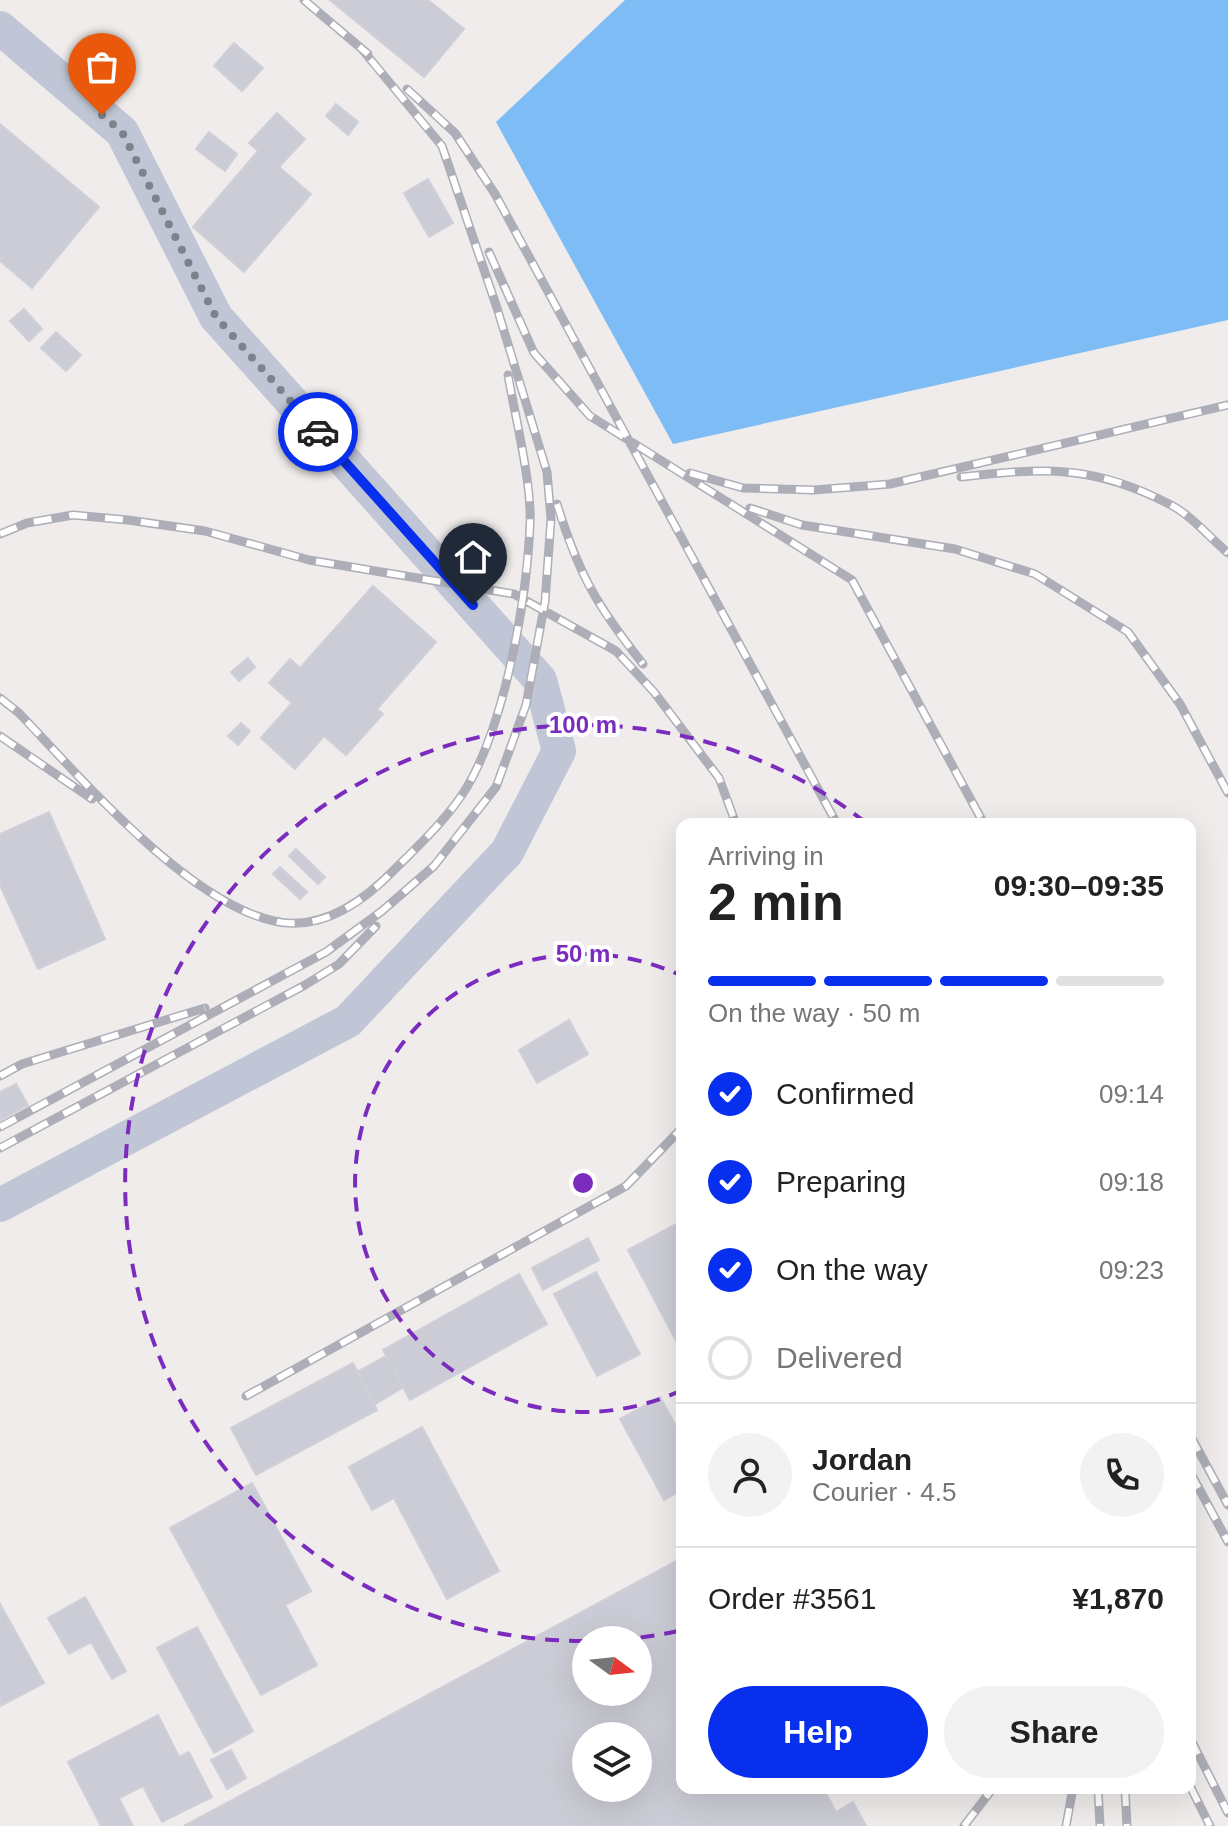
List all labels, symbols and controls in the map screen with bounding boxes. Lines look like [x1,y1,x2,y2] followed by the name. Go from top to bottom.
[68,33,136,115] pin
[80,45,124,89] icon: bag
[278,392,358,472] courier
[296,410,340,454] icon: car
[439,523,507,605] pin
[451,535,495,579] icon: home
[549,711,617,738] text: 100 m
[708,841,824,871] text: Arriving in
[994,869,1164,902] text: 09:30–09:35
[708,873,844,931] text: 2 min
[556,940,610,967] text: 50 m
[708,998,920,1028] text: On the way · 50 m
[708,1072,752,1116] icon: check
[776,1077,914,1110] text: Confirmed
[1099,1079,1164,1109] text: 09:14
[708,1160,752,1204] icon: check
[776,1165,906,1198] text: Preparing
[1099,1167,1164,1197] text: 09:18
[569,1169,597,1197] centre of rings
[708,1248,752,1292] icon: check
[776,1253,928,1286] text: On the way
[1099,1255,1164,1285] text: 09:23
[776,1341,903,1374] text: Delivered
[708,1433,792,1517] button: person
[1080,1433,1164,1517] button: phone
[812,1443,912,1476] text: Jordan
[812,1477,957,1507] text: Courier · 4.5
[708,1582,876,1615] text: Order #3561
[1072,1582,1164,1615] text: ¥1,870
[572,1626,652,1706] north arrow
[572,1626,652,1802] map controls
[708,1686,928,1778] button: Help
[944,1686,1164,1778] button: Share
[572,1722,652,1802] button: layers

